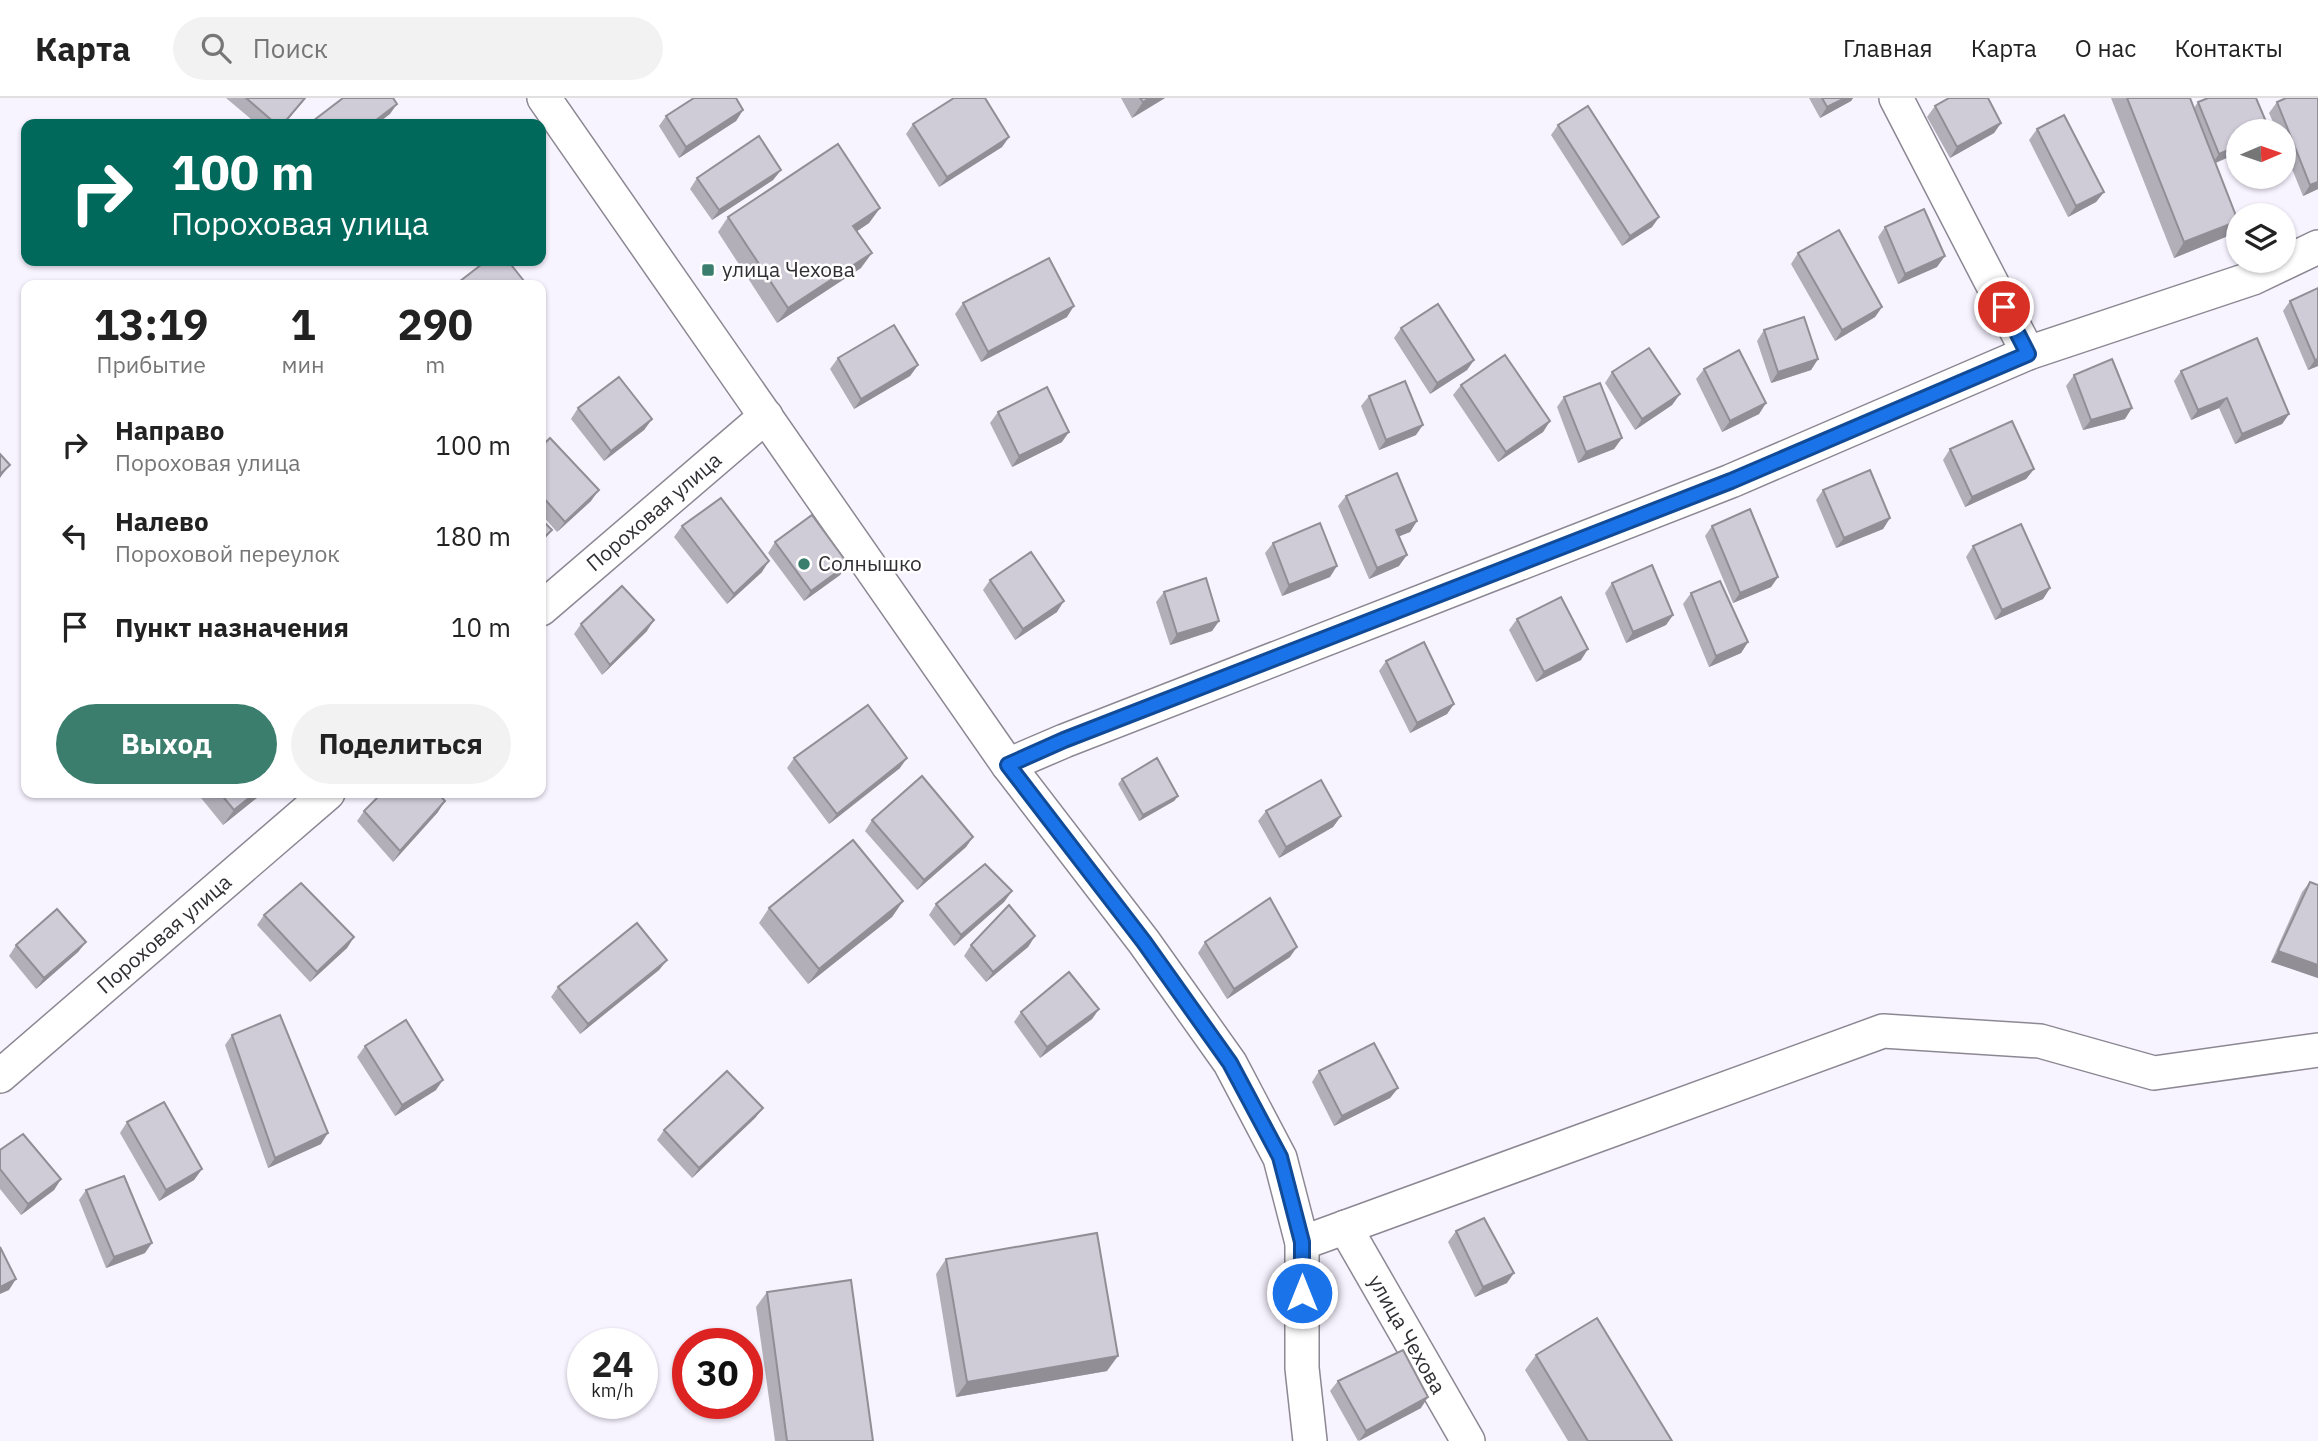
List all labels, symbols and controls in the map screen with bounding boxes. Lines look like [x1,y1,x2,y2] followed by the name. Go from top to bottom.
[173,17,663,80] search box
[35,27,131,70] text: Карта
[197,29,235,67] icon: search
[253,31,328,65] text: Поиск
[1843,32,1933,64] text: Главная
[1971,32,2037,64] text: Карта
[2075,32,2136,64] text: О нас
[2174,32,2283,64] text: Контакты
[2226,119,2296,189] north arrow
[2226,119,2296,273] map controls
[171,140,315,203] text: 100 m
[56,147,147,238] icon: right
[171,202,429,244] text: Пороховая улица
[2226,203,2296,273] button: layers
[722,255,855,283] place label: улица Чехова
[700,262,716,278] marker: улица Чехова
[1974,277,2034,337] pin
[1985,288,2023,326] icon: arrive
[94,297,209,352] text: 13:19
[290,297,316,352] text: 1
[397,297,473,352] text: 290
[97,349,206,379] text: Прибытие
[281,349,325,379] text: мин
[425,349,445,379] text: m
[115,413,224,447] text: Направо
[56,426,94,464] icon: right
[435,428,511,462] text: 100 m
[580,445,727,577] street label: Пороховая улица
[115,447,300,477] text: Пороховая улица
[115,504,209,538] text: Налево
[56,517,94,555] icon: left
[435,519,511,553] text: 180 m
[115,538,340,568] text: Пороховой переулок
[818,549,922,577] place label: Солнышко
[796,556,812,572] marker: Солнышко
[56,608,94,646] icon: arrive
[115,610,349,644] text: Пункт назначения
[451,610,511,644] text: 10 m
[56,704,277,784] button: Выход
[291,704,511,784] button: Поделиться
[90,868,237,999] street label: Пороховая улица
[1265,1256,1339,1330] position arrow
[1362,1269,1453,1399] street label: улица Чехова
[672,1328,763,1419] speed limit sign: 30
[591,1341,634,1387] text: 24
[591,1379,634,1402] text: km/h

